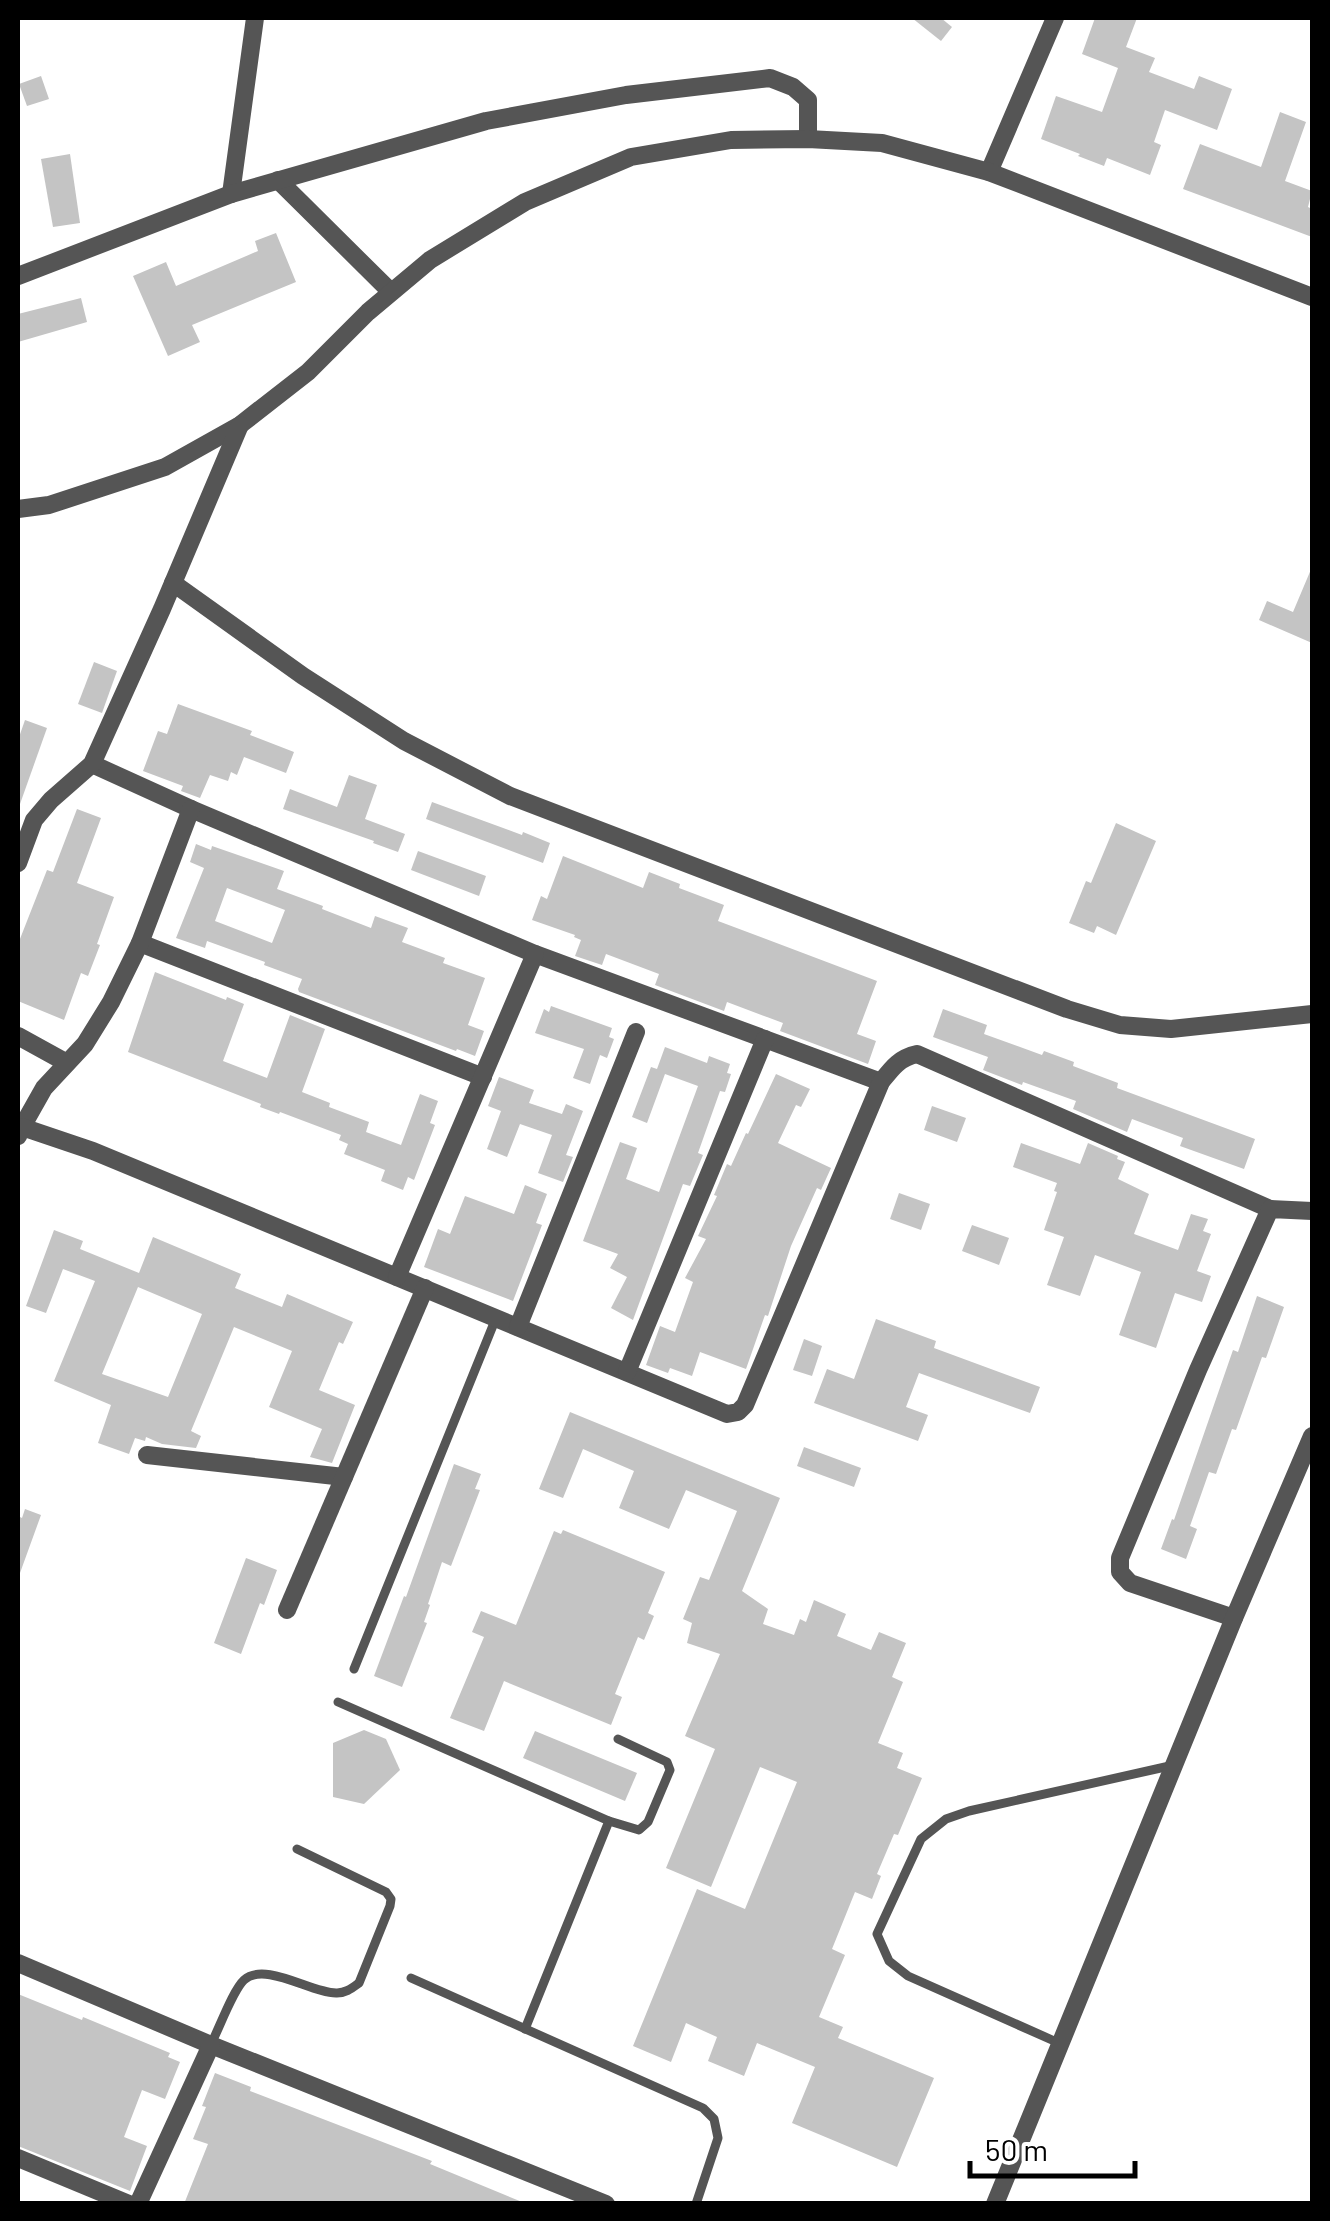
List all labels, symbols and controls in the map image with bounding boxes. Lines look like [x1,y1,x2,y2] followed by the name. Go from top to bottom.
[970,2116,1135,2178] scale bar
[985,2131,1048,2167] text: 50 m

